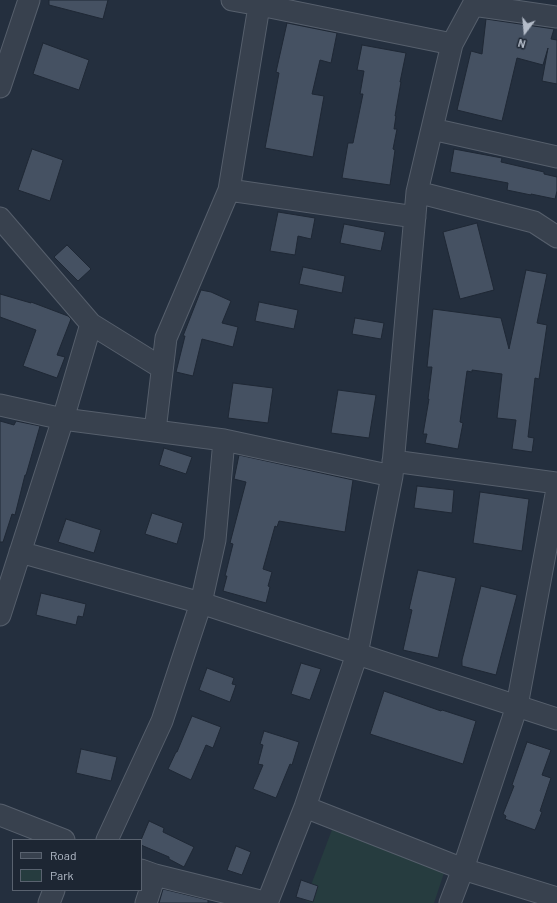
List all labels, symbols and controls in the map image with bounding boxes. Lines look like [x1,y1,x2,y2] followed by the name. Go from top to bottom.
[505,12,545,52] north arrow
[516,37,527,51] text: N
[12,839,142,891] legend
[50,848,77,862] text: Road
[50,868,74,882] text: Park

